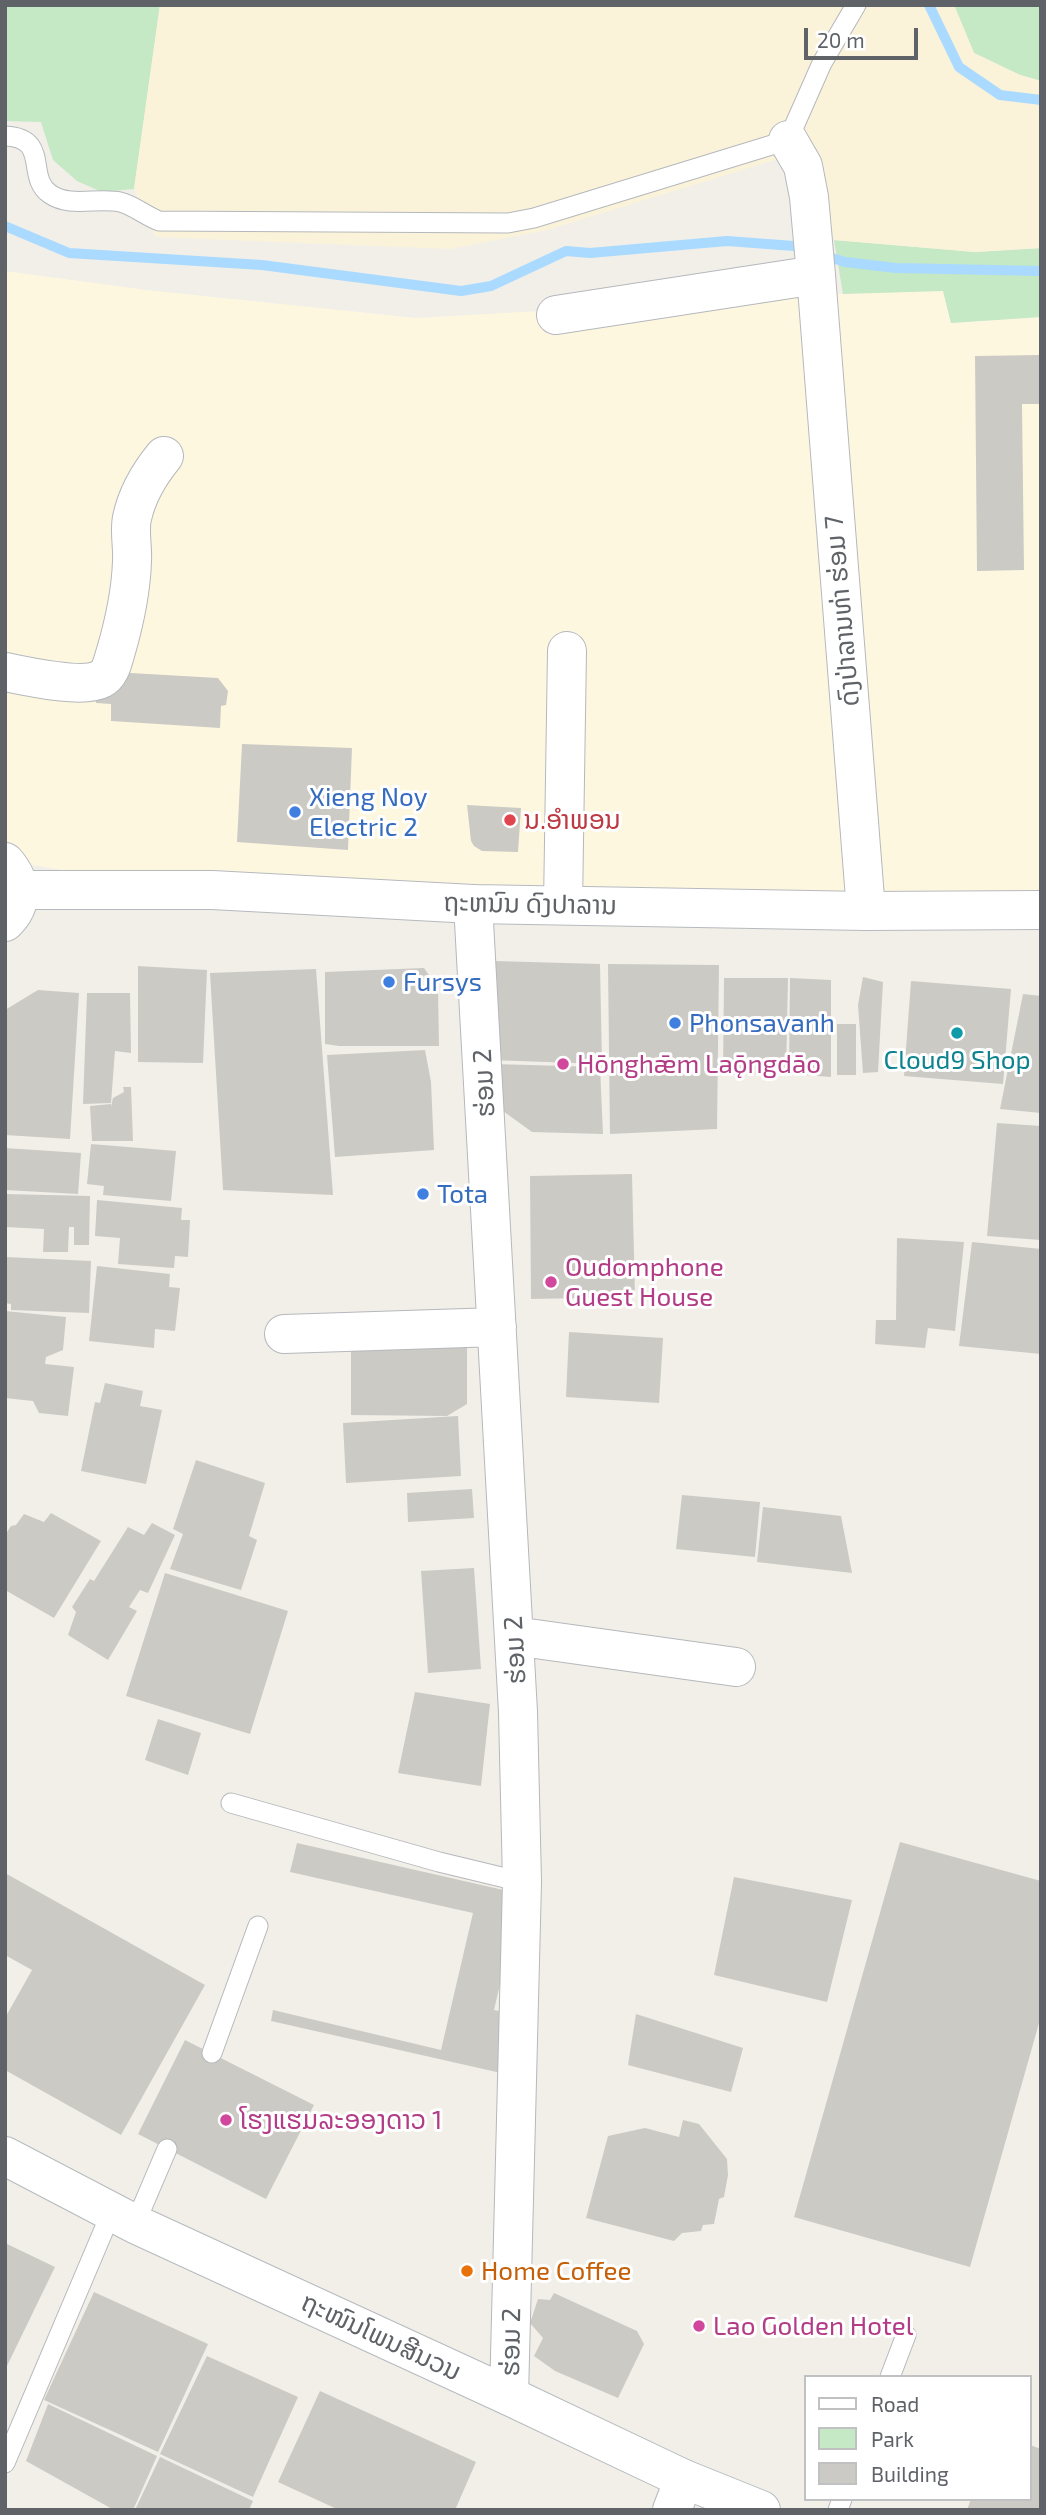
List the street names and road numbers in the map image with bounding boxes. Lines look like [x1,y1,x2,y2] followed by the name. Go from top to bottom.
[818,514,866,708] street label: ດົງປ່າລານທ່າ ຮ່ອມ 7
[443,887,617,921] street label: ຖະຫນົນ ດົງປາລານ
[467,1048,501,1118] street label: ຮ່ອມ 2
[498,1615,532,1685] street label: ຮ່ອມ 2
[296,2286,466,2388] street label: ຖະໜົນໂພນສີນວນ
[495,2307,527,2377] street label: ຮ່ອມ 2

